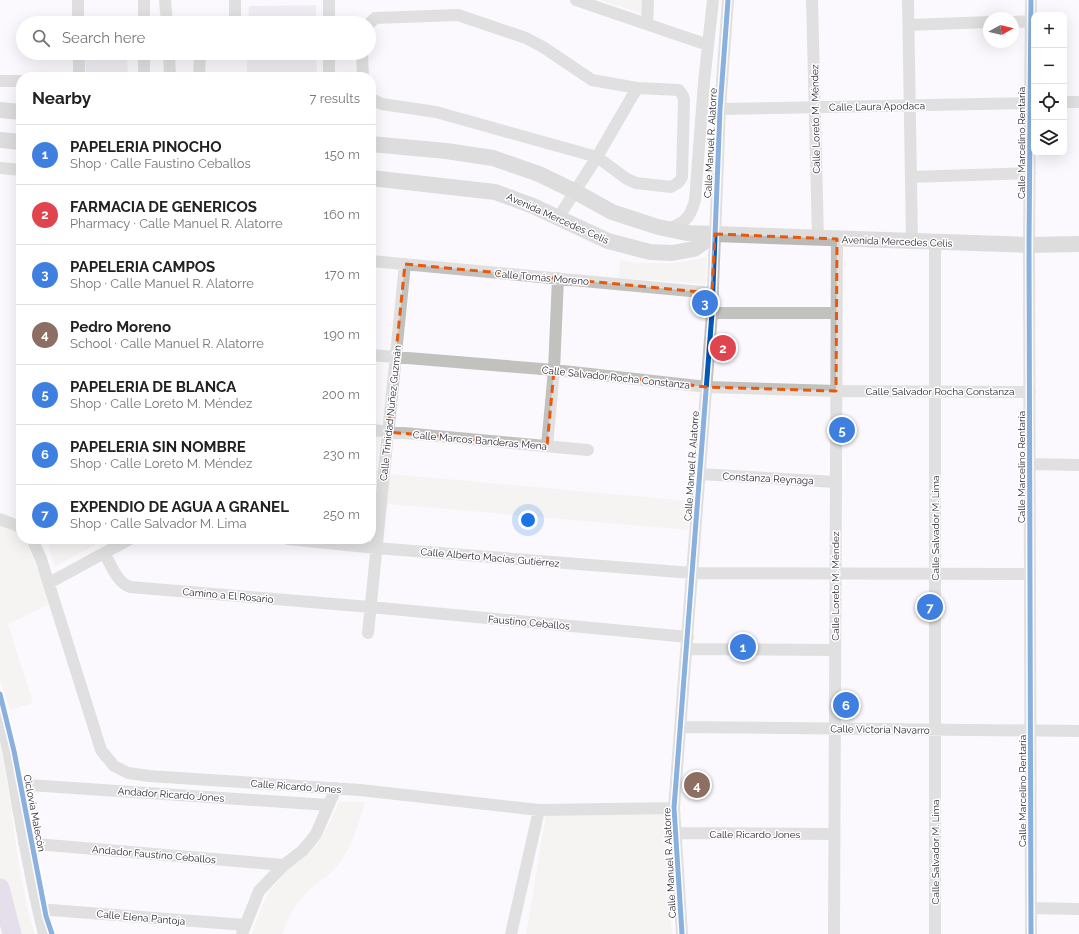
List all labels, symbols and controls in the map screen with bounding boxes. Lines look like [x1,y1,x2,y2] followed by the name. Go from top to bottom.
[983,12,1019,48] north arrow
[1031,12,1067,156] map controls
[1031,12,1067,48] button: +
[16,16,376,60] search box
[30,27,52,49] icon: search
[62,29,145,47] text: Search here
[1031,48,1067,84] button: −
[809,64,822,174] street label: Calle Loreto M. Méndez
[1031,84,1067,120] button: locate
[702,87,719,198] street label: Calle Manuel R. Alatorre
[1016,87,1027,199] street label: Calle Marcelino Rentaría
[32,88,91,108] text: Nearby
[310,91,360,106] text: 7 results
[829,100,925,113] street label: Calle Laura Apodaca
[1031,120,1067,156] button: layers
[70,138,222,156] text: PAPELERIA PINOCHO
[42,147,48,162] text: 1
[324,147,360,162] text: 150 m
[70,156,251,171] text: Shop · Calle Faustino Ceballos
[505,191,611,246] street label: Avenida Mercedes Celis
[70,198,257,216] text: FARMACIA DE GENERICOS
[41,207,49,222] text: 2
[323,207,360,222] text: 160 m
[70,216,283,231] text: Pharmacy · Calle Manuel R. Alatorre
[841,234,953,249] street label: Avenida Mercedes Celis
[70,258,215,276] text: PAPELERIA CAMPOS
[41,267,49,282] text: 3
[324,267,360,282] text: 170 m
[494,268,590,287] street label: Calle Tomás Moreno
[70,276,254,291] text: Shop · Calle Manuel R. Alatorre
[692,288,718,318] pin: 3
[70,318,171,336] text: Pedro Moreno
[41,327,49,342] text: 4
[324,327,360,342] text: 190 m
[710,333,736,363] pin: 2
[70,336,264,351] text: School · Calle Manuel R. Alatorre
[378,344,403,481] street label: Calle Trinidad Núñez Guzmán
[541,364,691,391] street label: Calle Salvador Rocha Constanza
[70,378,236,396] text: PAPELERIA DE BLANCA
[866,386,1015,397] street label: Calle Salvador Rocha Constanza
[41,387,49,402] text: 5
[322,387,360,402] text: 200 m
[70,396,252,411] text: Shop · Calle Loreto M. Méndez
[682,410,701,522] street label: Calle Manuel R. Alatorre
[1016,411,1027,523] street label: Calle Marcelino Rentaría
[829,415,855,445] pin: 5
[412,429,548,452] street label: Calle Marcos Banderas Mena
[70,438,246,456] text: PAPELERIA SIN NOMBRE
[41,447,49,462] text: 6
[323,447,360,462] text: 230 m
[70,456,252,471] text: Shop · Calle Loreto M. Méndez
[722,471,814,486] street label: Constanza Reynaga
[930,476,941,580] street label: Calle Salvador M. Lima
[70,498,289,516] text: EXPENDIO DE AGUA A GRANEL
[41,507,49,522] text: 7
[323,507,360,522] text: 250 m
[518,510,538,530] your location
[70,516,246,531] text: Shop · Calle Salvador M. Lima
[830,531,841,641] street label: Calle Loreto M. Méndez
[420,546,560,569] street label: Calle Alberto Macías Gutiérrez
[182,586,274,605] street label: Camino a El Rosario
[917,592,943,622] pin: 7
[488,613,570,632] street label: Faustino Ceballos
[730,632,756,662] pin: 1
[833,690,859,720] pin: 6
[830,723,930,736] street label: Calle Victoria Navarro
[1017,735,1028,847] street label: Calle Marcelino Rentaría
[684,770,710,800] pin: 4
[22,774,47,853] street label: Ciclovía Malecón
[250,778,342,795] street label: Calle Ricardo Jones
[117,785,225,804] street label: Andador Ricardo Jones
[930,800,941,904] street label: Calle Salvador M. Lima
[661,807,678,918] street label: Calle Manuel R. Alatorre
[710,829,801,840] street label: Calle Ricardo Jones
[92,844,216,865] street label: Andador Faustino Ceballos
[96,908,186,927] street label: Calle Elena Pantoja

